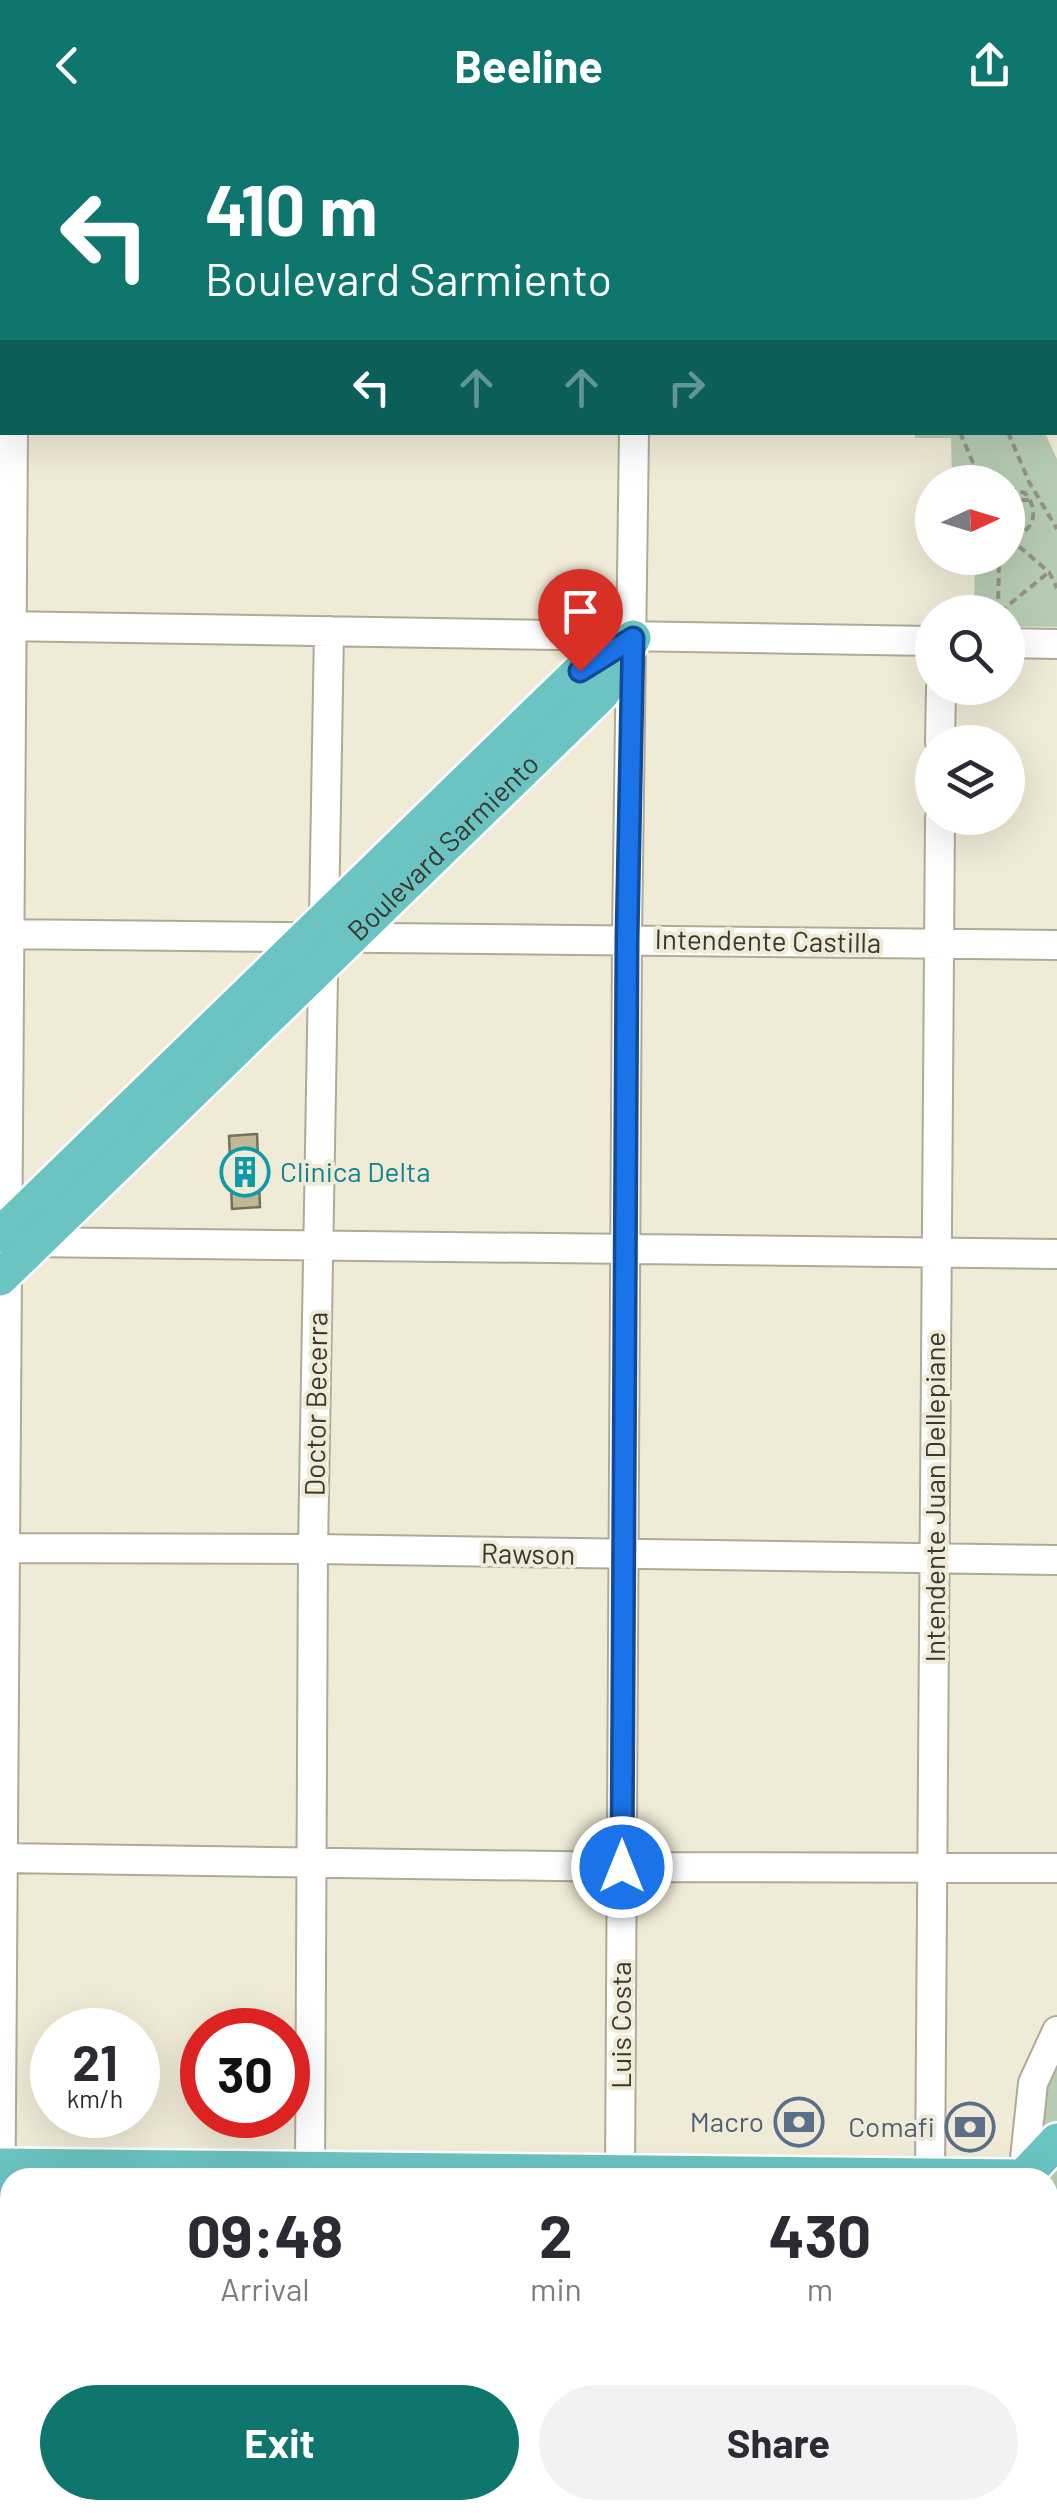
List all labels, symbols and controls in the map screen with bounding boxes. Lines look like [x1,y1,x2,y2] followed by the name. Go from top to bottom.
[40,38,95,93] icon: back
[454,38,603,92] text: Beeline
[962,38,1017,93] icon: share
[205,166,378,250] text: 410 m
[40,170,170,300] icon: left
[205,251,612,305] text: Boulevard Sarmiento
[344,360,399,415] icon: left
[449,360,504,415] icon: ahead
[554,360,609,415] icon: ahead
[659,360,714,415] icon: right
[915,465,1025,575] north arrow
[915,465,1025,835] map controls
[538,569,623,672] pin
[553,584,608,639] icon: arrive
[915,595,1025,705] button: search
[915,725,1025,835] button: layers
[340,746,545,947] street label: Boulevard Sarmiento
[654,921,882,959] street label: Intendente Castilla
[219,1146,271,1198] building icon: Clinica Delta
[280,1154,430,1188] place label: Clinica Delta
[296,1311,334,1496] street label: Doctor Becerra
[917,1332,951,1662] street label: Intendente Juan Dellepiane
[481,1535,576,1571] street label: Rawson
[570,1815,674,1919] position arrow
[603,1961,637,2089] street label: Luis Costa
[180,2008,310,2138] speed limit sign: 30
[72,2031,118,2091] text: 21
[67,2083,123,2113] text: km/h
[773,2096,825,2148] bank icon: Macro
[944,2101,996,2153] bank icon: Comafi
[690,2104,764,2138] place label: Macro
[848,2109,935,2143] place label: Comafi
[187,2198,343,2270] text: 09:48
[539,2198,573,2270] text: 2
[768,2198,871,2270] text: 430
[220,2269,310,2307] text: Arrival
[530,2269,582,2307] text: min
[807,2269,833,2307] text: m
[40,2385,519,2500] button: Exit
[539,2385,1018,2500] button: Share

